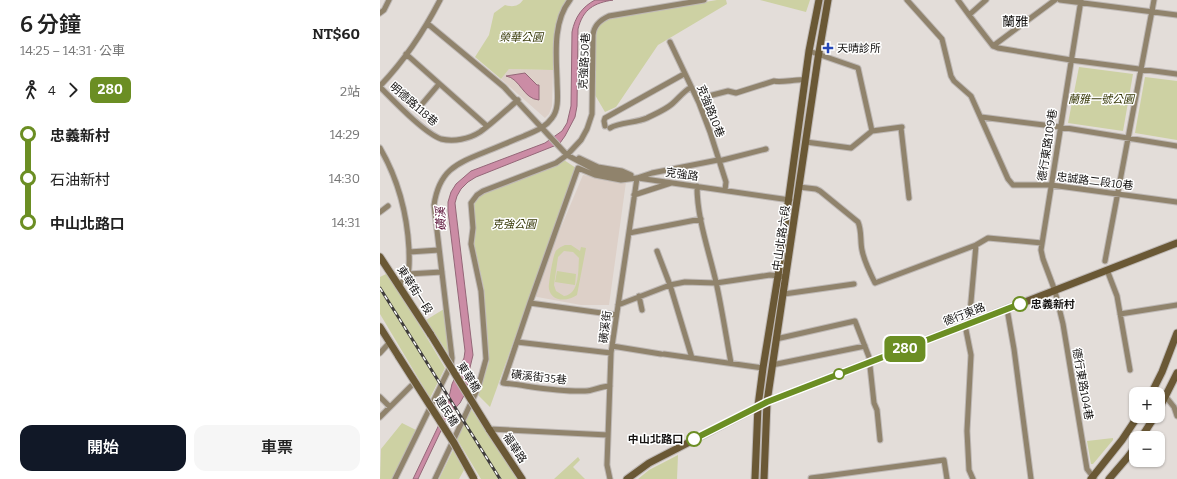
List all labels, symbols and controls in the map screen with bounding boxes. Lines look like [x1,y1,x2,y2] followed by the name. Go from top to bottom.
[20,11,81,38] text: 6 分鐘
[1002,14,1028,29] district label: 蘭雅
[312,25,360,43] text: NT$60
[499,31,545,44] park label: 榮華公園
[577,32,592,90] street label: 克強路50巷
[822,42,834,54] marker: 天晴診所
[837,42,881,55] place label: 天晴診所
[20,43,125,58] text: 14:25 – 14:31 · 公車
[20,79,42,101] icon: walk
[62,79,84,101] icon: forward
[387,80,440,129] street label: 明德路118巷
[98,81,123,98] text: 280
[48,83,56,98] text: 4
[694,83,727,139] street label: 克強路10巷
[340,84,360,99] text: 2站
[1068,93,1136,106] park label: 蘭雅一號公園
[1035,108,1060,182] street label: 德行東路109巷
[50,127,110,145] text: 忠義新村
[330,127,360,142] text: 14:29
[665,166,699,183] street label: 克強路
[1056,170,1134,193] street label: 忠誠路二段10巷
[50,171,110,189] text: 石油新村
[329,171,360,186] text: 14:30
[770,204,793,272] street label: 中山北路六段
[433,205,449,231] water label: 磺溪
[50,215,125,233] text: 中山北路口
[332,215,360,230] text: 14:31
[492,218,538,231] park label: 克強公園
[394,264,435,317] street label: 東華街一段
[1012,296,1028,312] marker: 忠義新村
[1031,298,1075,311] place label: 忠義新村
[941,301,987,328] street label: 德行東路
[597,310,614,344] street label: 磺溪街
[882,336,928,362] line badge: 280
[892,340,918,357] text: 280
[1070,347,1095,421] street label: 德行東路104巷
[454,360,483,395] street label: 東華橋
[510,368,568,387] street label: 磺溪街35巷
[833,368,845,380] unlabelled marker
[1129,387,1165,467] map controls
[1129,387,1165,423] button: +
[432,394,461,429] street label: 建民橋
[20,425,186,471] button: 開始
[194,425,360,471] button: 車票
[500,431,529,466] street label: 福華路
[686,431,702,447] marker: 中山北路口
[1129,431,1165,467] button: −
[628,433,683,446] place label: 中山北路口

